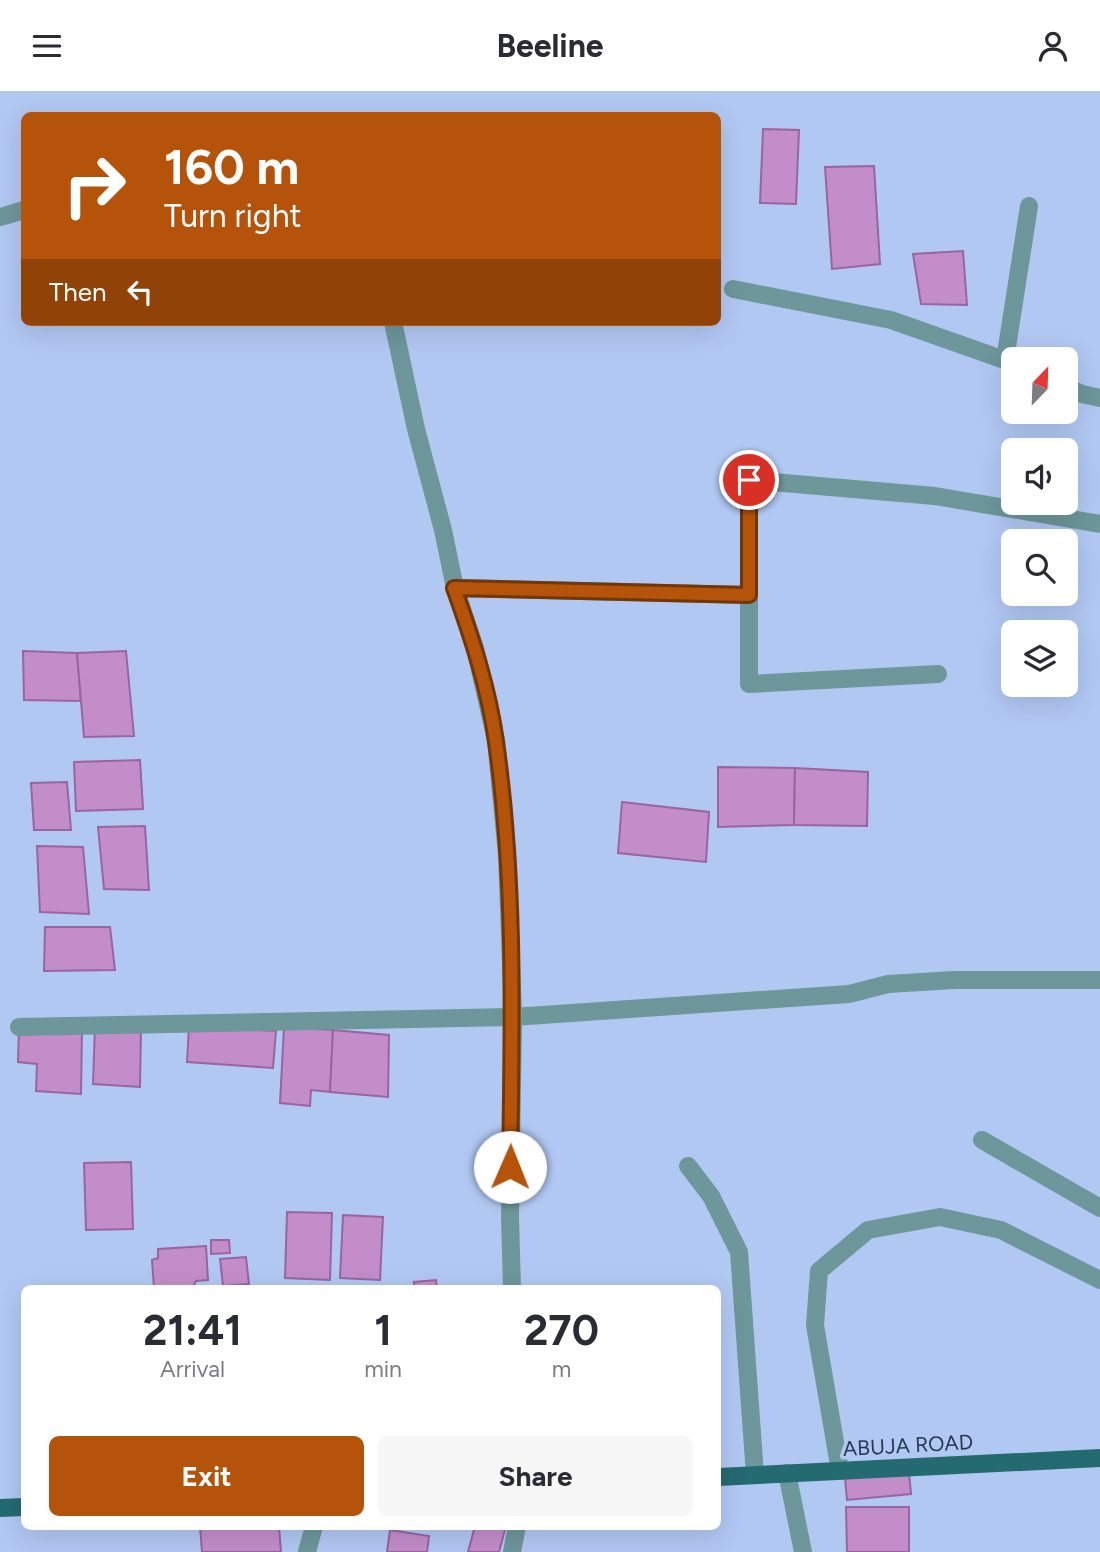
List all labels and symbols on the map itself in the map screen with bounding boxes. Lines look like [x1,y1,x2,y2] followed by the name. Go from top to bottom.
[1001,347,1078,423] north arrow
[719,450,779,510] pin
[473,1130,547,1204] position arrow
[842,1429,974,1461] street label: ABUJA ROAD

